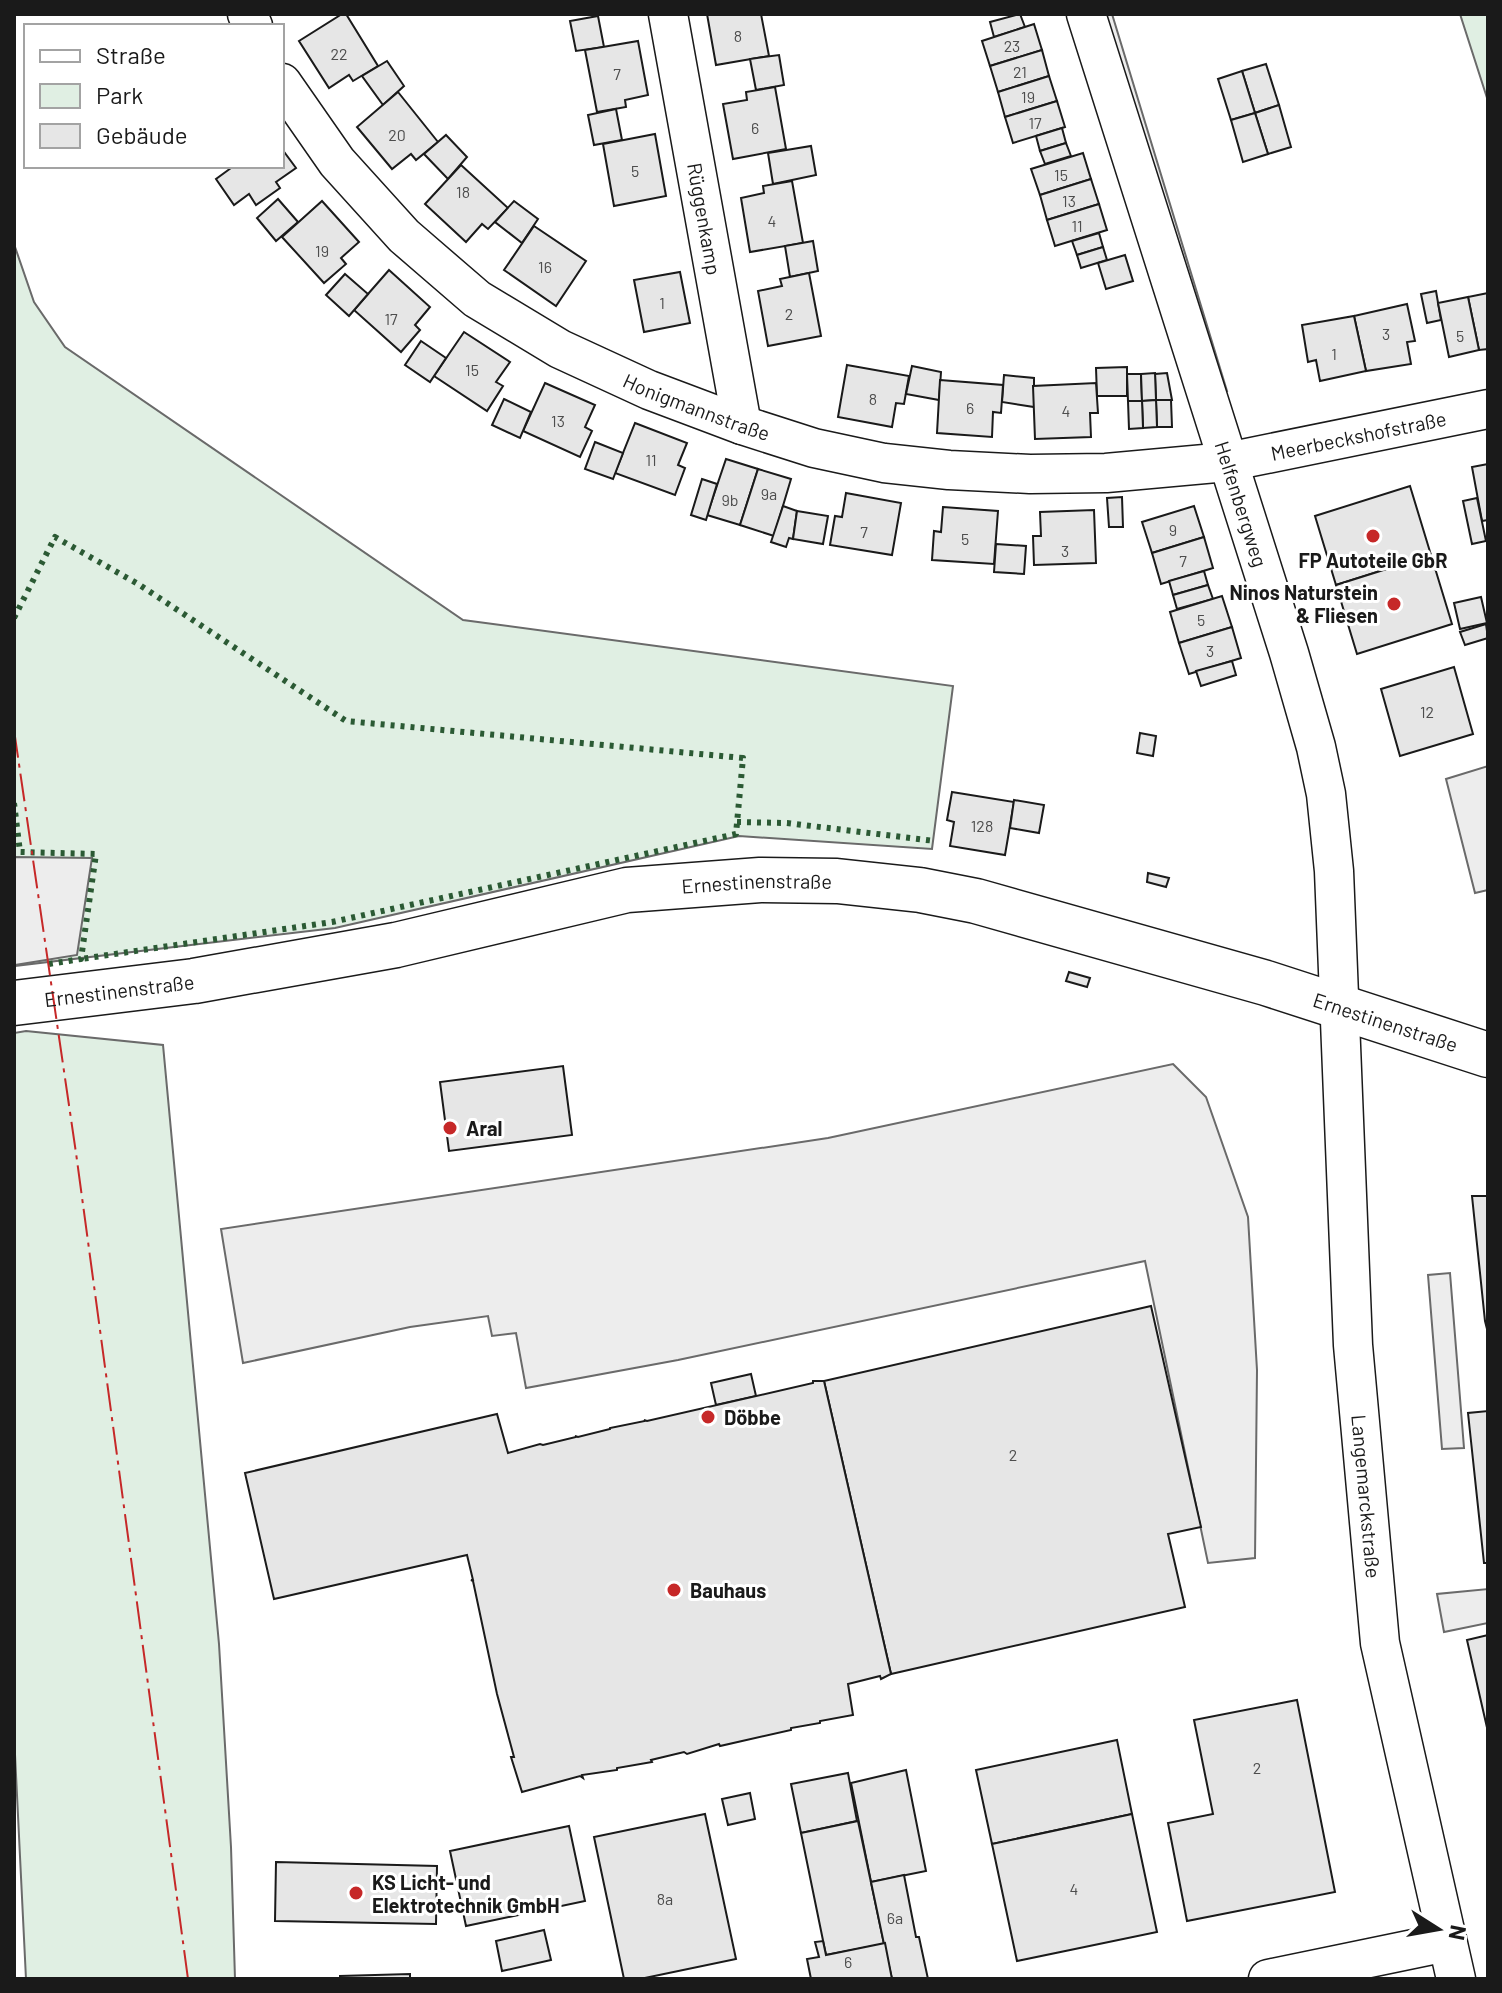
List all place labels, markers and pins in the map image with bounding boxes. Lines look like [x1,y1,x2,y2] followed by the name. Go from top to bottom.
[1364,527,1382,545] marker: FP Autoteile GbR
[1299,548,1447,572] place label: FP Autoteile GbR
[1229,580,1378,627] place label: Ninos Naturstein & Fliesen
[1385,595,1403,613] marker: Ninos Naturstein & Fliesen
[466,1116,502,1140] place label: Aral
[441,1119,459,1137] marker: Aral
[724,1405,781,1429] place label: Döbbe
[699,1408,717,1426] marker: Döbbe
[690,1578,766,1602] place label: Bauhaus
[665,1581,683,1599] marker: Bauhaus
[372,1870,560,1917] place label: KS Licht- und Elektrotechnik GmbH
[347,1884,365,1902] marker: KS Licht- und Elektrotechnik GmbH

